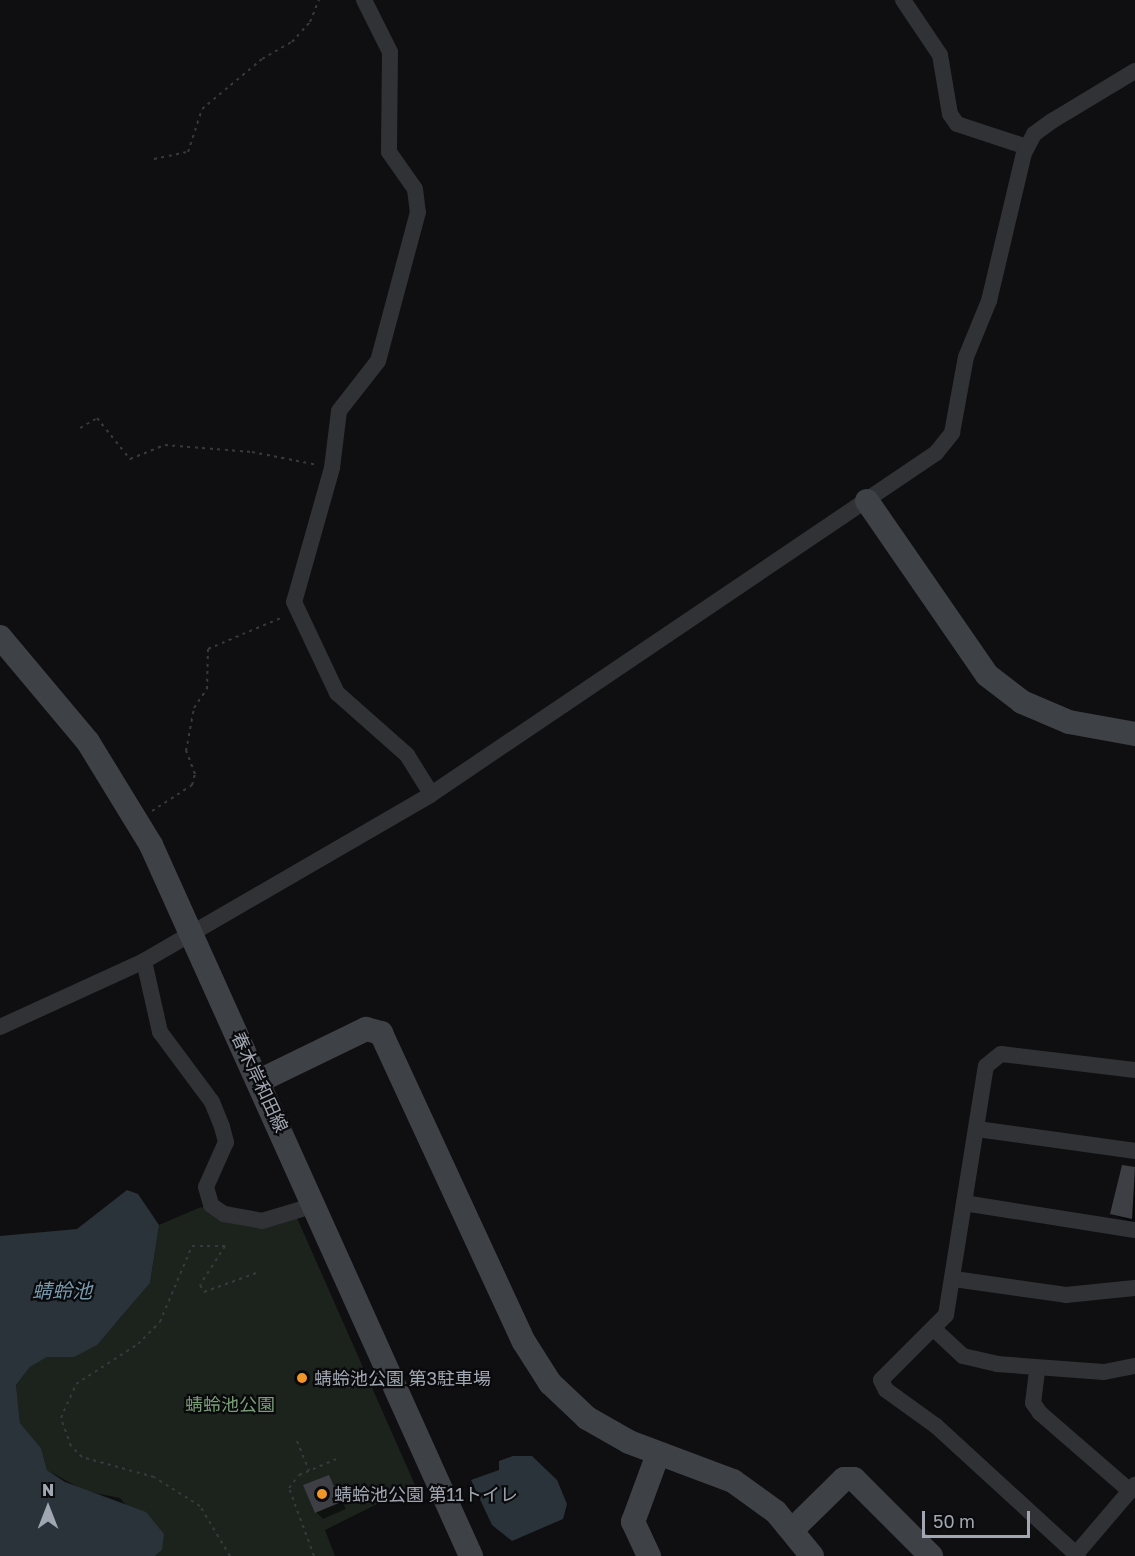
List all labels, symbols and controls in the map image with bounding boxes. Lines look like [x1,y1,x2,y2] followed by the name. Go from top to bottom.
[227,1028,293,1136] street label: 春木岸和田線
[32,1278,92,1302] water label: 蜻蛉池
[314,1367,491,1389] place label: 蜻蛉池公園 第3駐車場
[295,1371,309,1385] marker: 蜻蛉池公園 第3駐車場
[185,1393,275,1415] park label: 蜻蛉池公園
[18,1478,78,1538] north arrow
[42,1480,54,1500] text: N
[334,1483,518,1505] place label: 蜻蛉池公園 第11トイレ
[315,1487,329,1501] marker: 蜻蛉池公園 第11トイレ
[925,1499,1033,1537] scale bar
[933,1510,975,1532] text: 50 m

